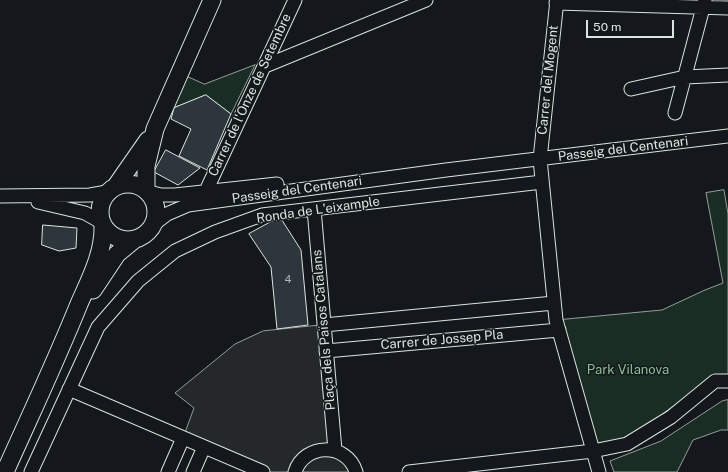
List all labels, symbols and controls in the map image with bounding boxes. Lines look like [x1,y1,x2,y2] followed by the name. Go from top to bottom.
[205,11,295,179] street label: Carrer de l'Onze de Setembre
[588,12,676,38] scale bar
[593,20,621,34] text: 50 m
[534,24,562,136] street label: Carrer del Mogent
[557,133,689,165] street label: Passeig del Centenari
[231,173,363,207] street label: Passeig del Centenari
[255,194,381,226] street label: Ronda de L'eixample
[309,249,339,411] street label: Plaça dels Països Catalans
[285,273,291,287] house number: 4
[380,327,504,353] street label: Carrer de Jossep Pla
[587,362,669,378] park label: Park Vilanova

